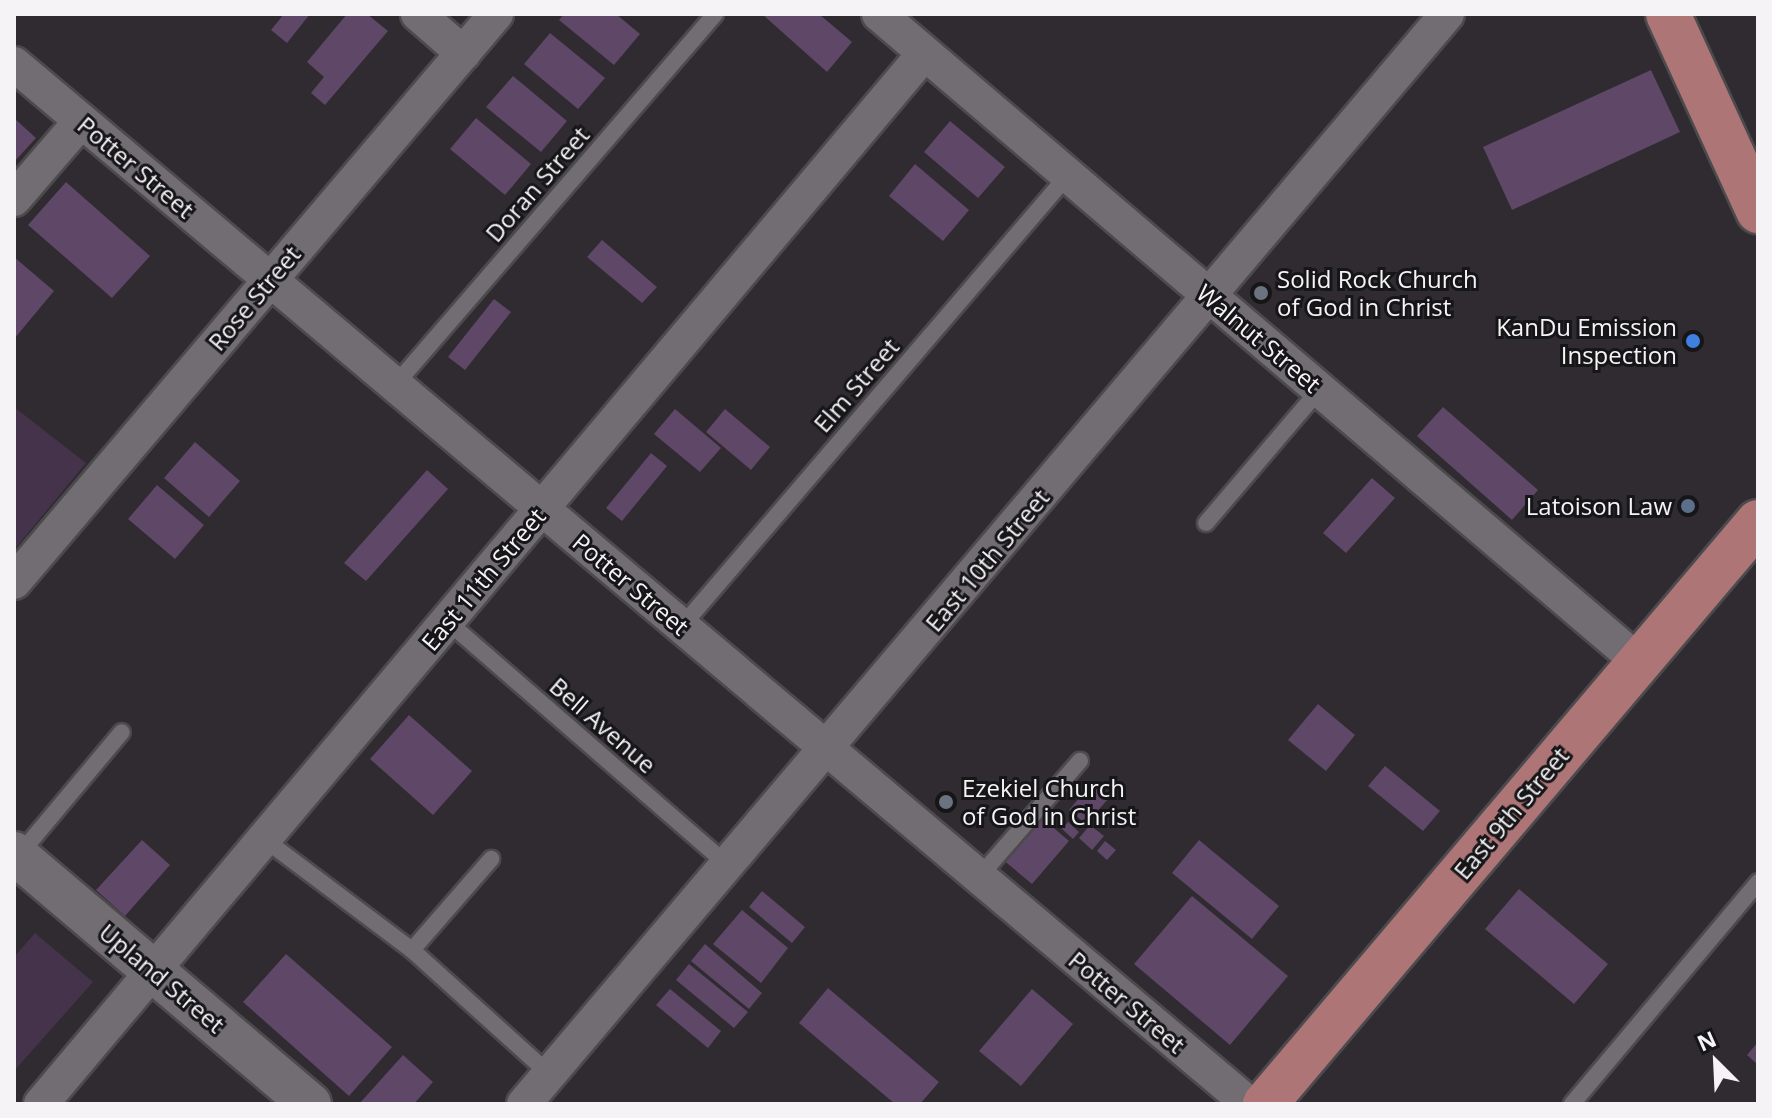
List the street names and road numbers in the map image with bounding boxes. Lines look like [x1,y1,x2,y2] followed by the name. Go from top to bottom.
[72,110,200,224] street label: Potter Street
[479,121,595,247] street label: Doran Street
[202,240,306,356] street label: Rose Street
[1191,278,1327,398] street label: Walnut Street
[807,332,905,438] street label: Elm Street
[919,483,1055,637] street label: East 10th Street
[415,502,551,656] street label: East 11th Street
[567,527,695,641] street label: Potter Street
[544,671,662,779] street label: Bell Avenue
[1448,741,1574,885] street label: East 9th Street
[94,917,230,1039] street label: Upland Street
[1063,945,1191,1059] street label: Potter Street

